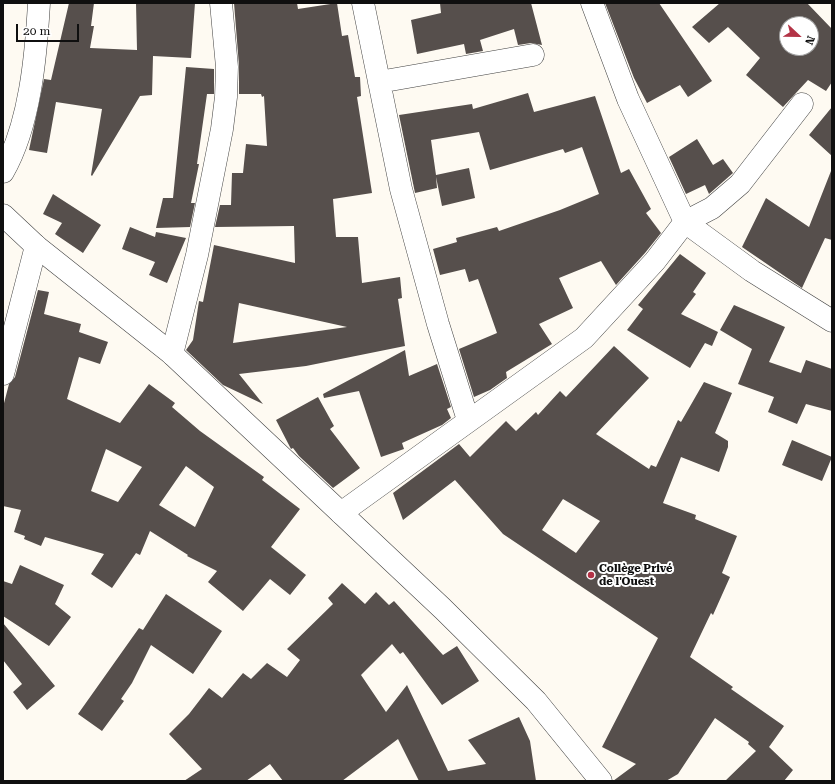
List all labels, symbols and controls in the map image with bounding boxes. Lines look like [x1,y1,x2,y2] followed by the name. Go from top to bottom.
[18,16,81,42] scale bar
[779,16,819,56] north arrow
[23,24,50,38] text: 20 m
[802,34,817,47] text: N
[599,562,673,588] place label: Collège Privé de l'Ouest
[586,570,596,580] marker: Collège Privé de l'Ouest

